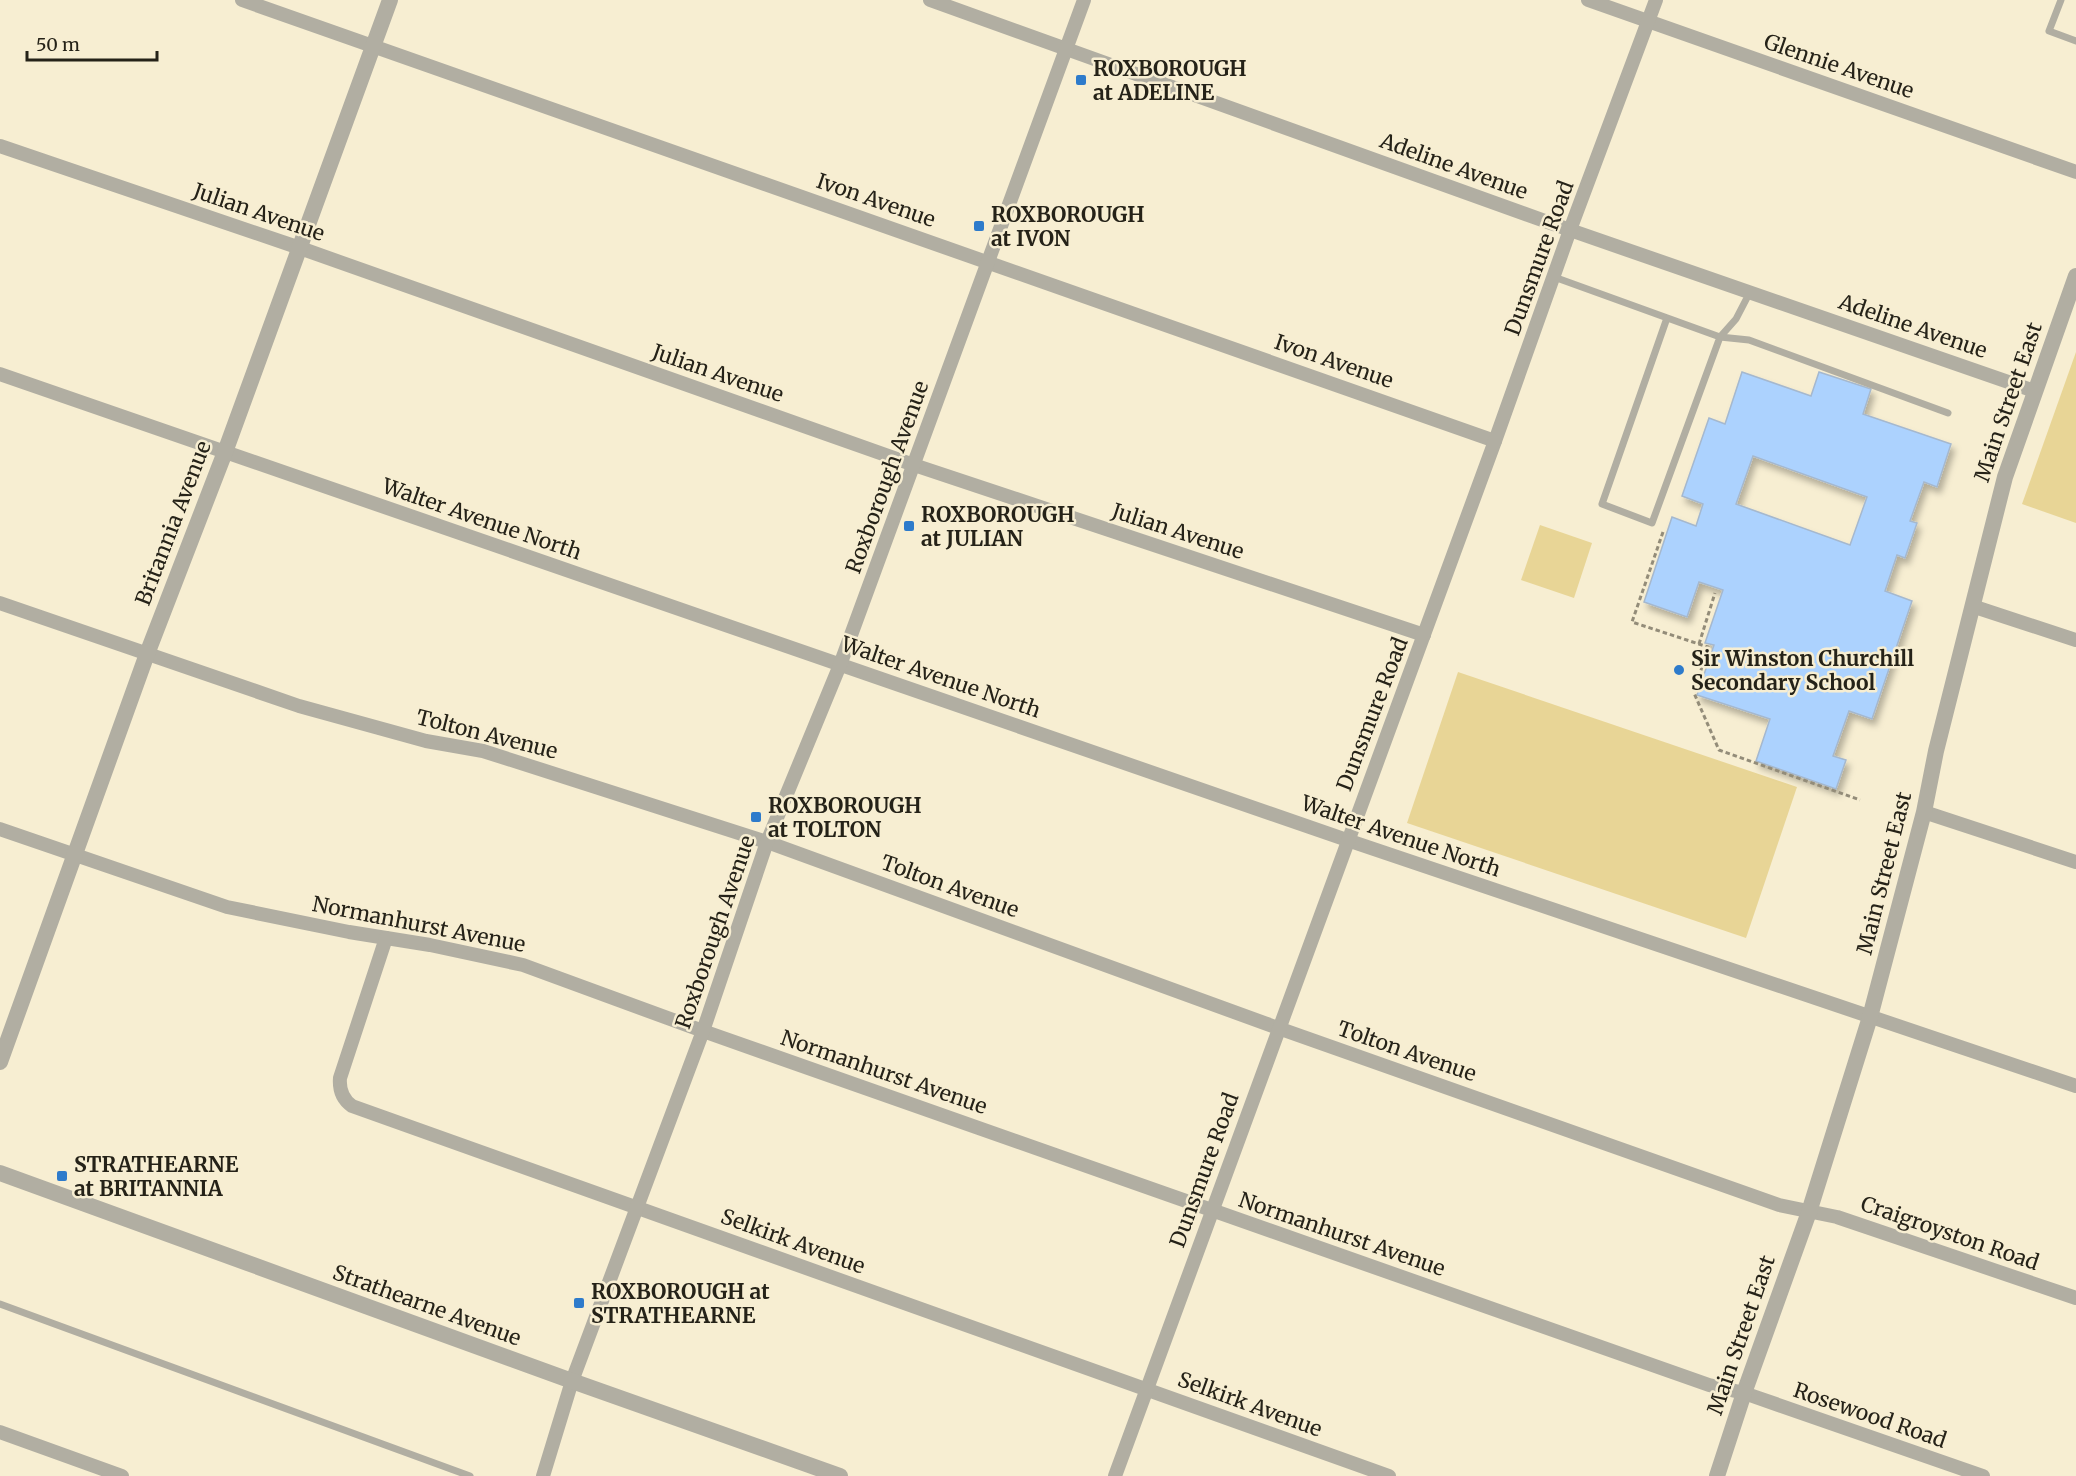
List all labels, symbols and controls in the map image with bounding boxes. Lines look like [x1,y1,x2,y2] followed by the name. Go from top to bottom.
[27,24,158,62] scale bar
[1760,28,1918,104] street label: Glennie Avenue
[36,33,80,56] text: 50 m
[1093,55,1247,106] place label: ROXBOROUGH at ADELINE
[1074,73,1088,87] marker: ROXBOROUGH at ADELINE
[1375,126,1532,205] street label: Adeline Avenue
[813,167,939,233] street label: Ivon Avenue
[189,177,328,247] street label: Julian Avenue
[1499,177,1580,339] street label: Dunsmure Road
[991,201,1145,252] place label: ROXBOROUGH at IVON
[972,219,986,233] marker: ROXBOROUGH at IVON
[1834,288,1991,364] street label: Adeline Avenue
[1968,319,2048,485] street label: Main Street East
[1271,328,1397,394] street label: Ivon Avenue
[648,338,787,408] street label: Julian Avenue
[840,377,934,577] street label: Roxborough Avenue
[129,437,217,609] street label: Britannia Avenue
[378,472,585,566] street label: Walter Avenue North
[1108,497,1247,565] street label: Julian Avenue
[921,501,1075,552] place label: ROXBOROUGH at JULIAN
[902,519,916,533] marker: ROXBOROUGH at JULIAN
[837,630,1044,724] street label: Walter Avenue North
[1330,633,1414,795] street label: Dunsmure Road
[1691,645,1914,696] place label: Sir Winston Churchill Secondary School
[1672,663,1686,677] marker: Sir Winston Churchill Secondary School
[413,703,561,765] street label: Tolton Avenue
[1297,789,1504,883] street label: Walter Avenue North
[1851,789,1917,957] street label: Main Street East
[768,792,922,843] place label: ROXBOROUGH at TOLTON
[749,810,763,824] marker: ROXBOROUGH at TOLTON
[669,832,761,1032] street label: Roxborough Avenue
[877,849,1023,923] street label: Tolton Avenue
[310,890,528,958] street label: Normanhurst Avenue
[1334,1015,1480,1087] street label: Tolton Avenue
[777,1024,991,1120] street label: Normanhurst Avenue
[1164,1089,1245,1251] street label: Dunsmure Road
[74,1151,239,1202] place label: STRATHEARNE at BRITANNIA
[55,1169,69,1183] marker: STRATHEARNE at BRITANNIA
[1235,1186,1449,1282] street label: Normanhurst Avenue
[1857,1190,2043,1276] street label: Craigroyston Road
[717,1202,869,1280] street label: Selkirk Avenue
[1701,1252,1781,1418] street label: Main Street East
[329,1258,525,1352] street label: Strathearne Avenue
[591,1278,770,1329] place label: ROXBOROUGH at STRATHEARNE
[572,1296,586,1310] marker: ROXBOROUGH at STRATHEARNE
[1174,1365,1326,1443] street label: Selkirk Avenue
[1790,1376,1950,1454] street label: Rosewood Road

